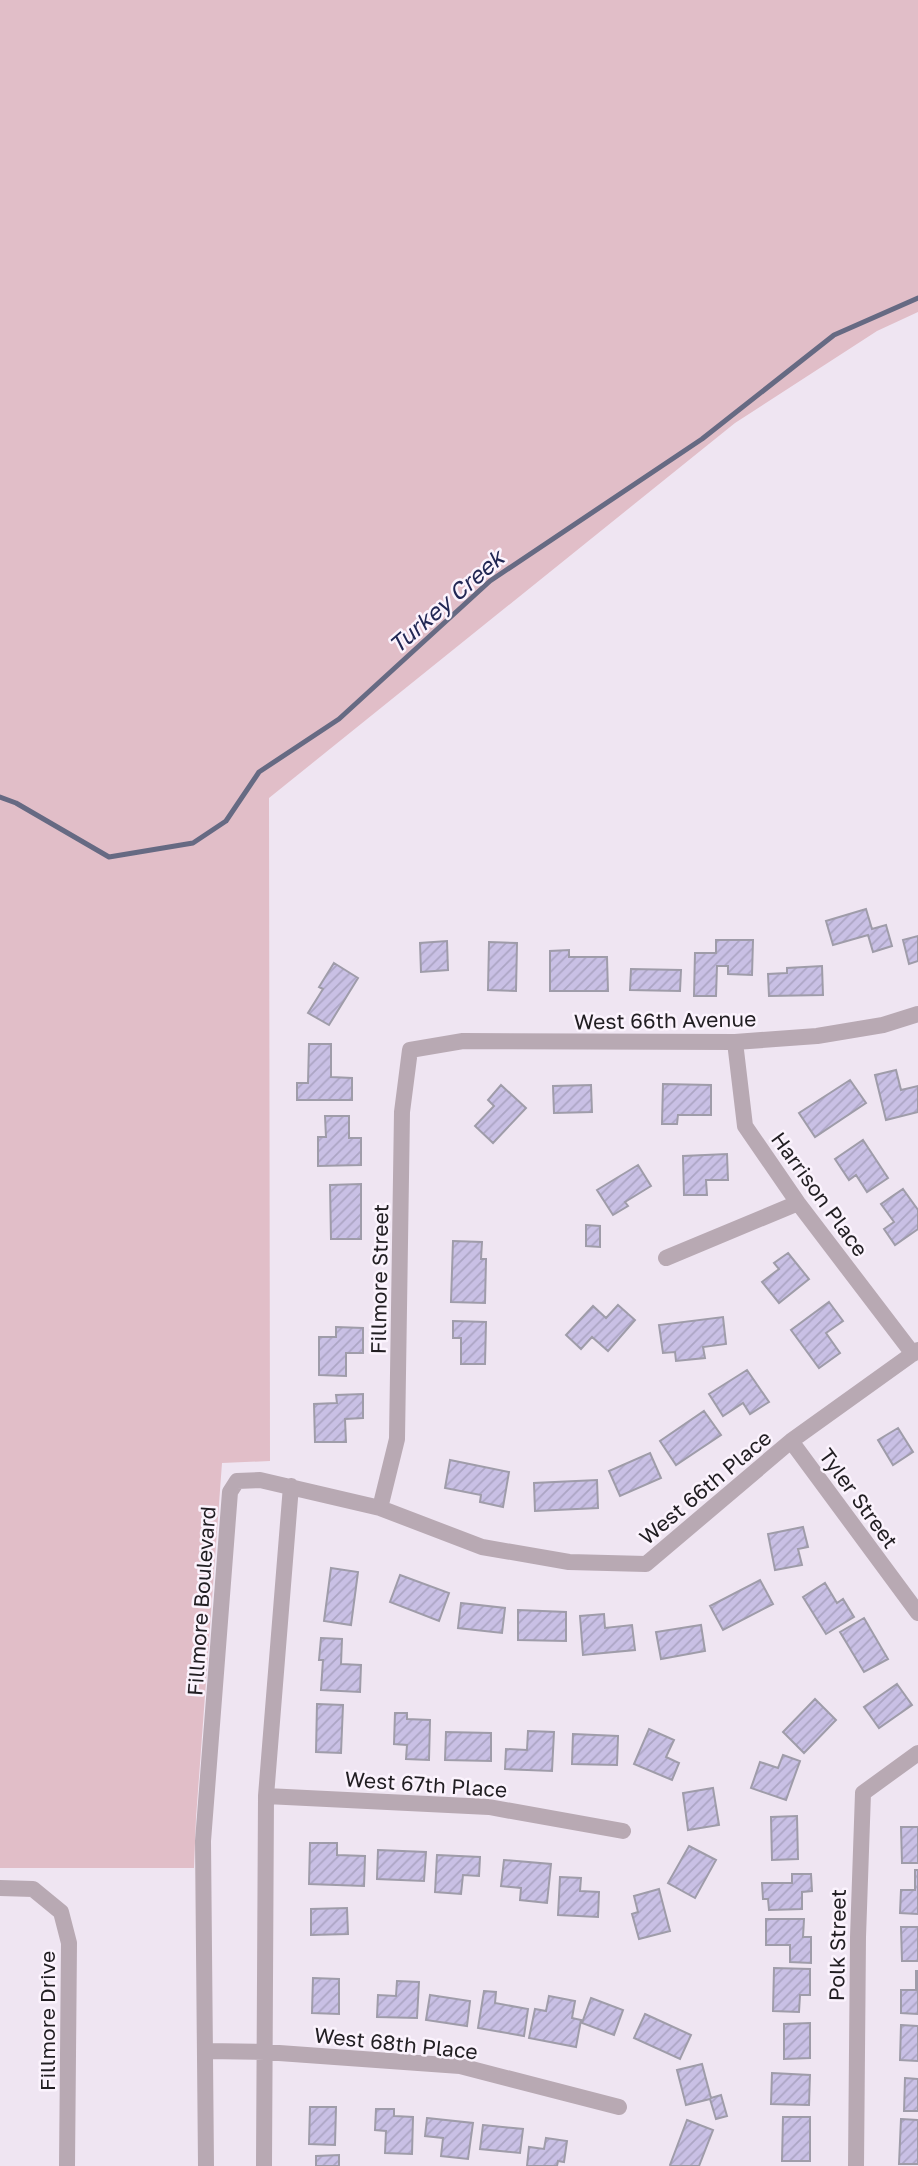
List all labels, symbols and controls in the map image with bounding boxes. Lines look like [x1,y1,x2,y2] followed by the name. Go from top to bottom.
[383,542,511,659] water label: Turkey Creek
[574,1005,756,1035] street label: West 66th Avenue
[766,1127,874,1261] street label: Harrison Place
[365,1204,393,1354] street label: Fillmore Street
[634,1424,776,1550] street label: West 66th Place
[814,1443,904,1553] street label: Tyler Street
[181,1505,221,1697] street label: Fillmore Boulevard
[344,1765,508,1803] street label: West 67th Place
[823,1889,851,2001] street label: Polk Street
[34,1951,60,2091] street label: Fillmore Drive
[313,2021,479,2065] street label: West 68th Place

